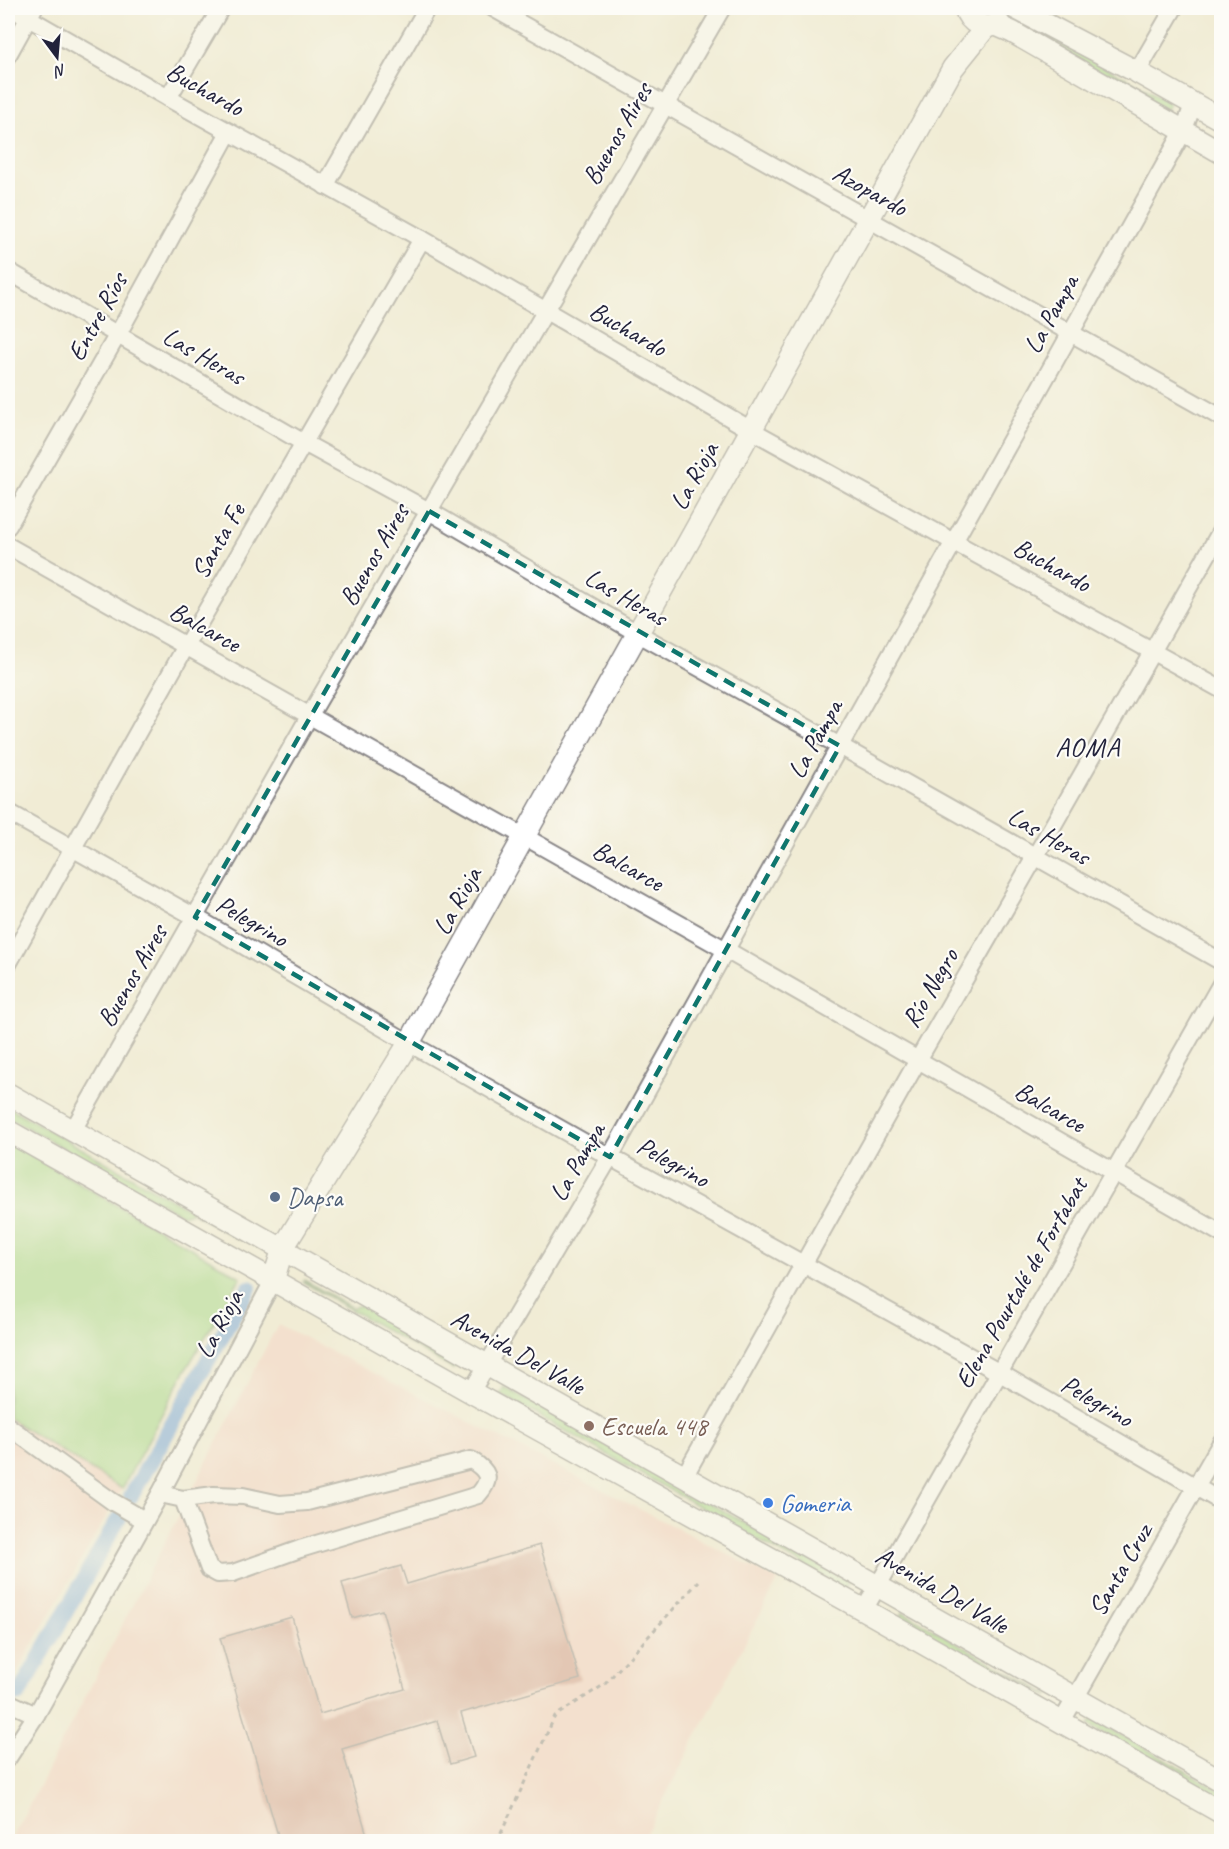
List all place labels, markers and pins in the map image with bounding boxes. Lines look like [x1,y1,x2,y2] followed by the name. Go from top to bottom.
[287,1181,344,1214] place label: Dapsa
[268,1190,282,1204] marker: Dapsa
[601,1410,710,1443] place label: Escuela 448
[582,1419,596,1433] marker: Escuela 448
[780,1487,852,1520] place label: Gomeria
[761,1496,775,1510] marker: Gomeria

